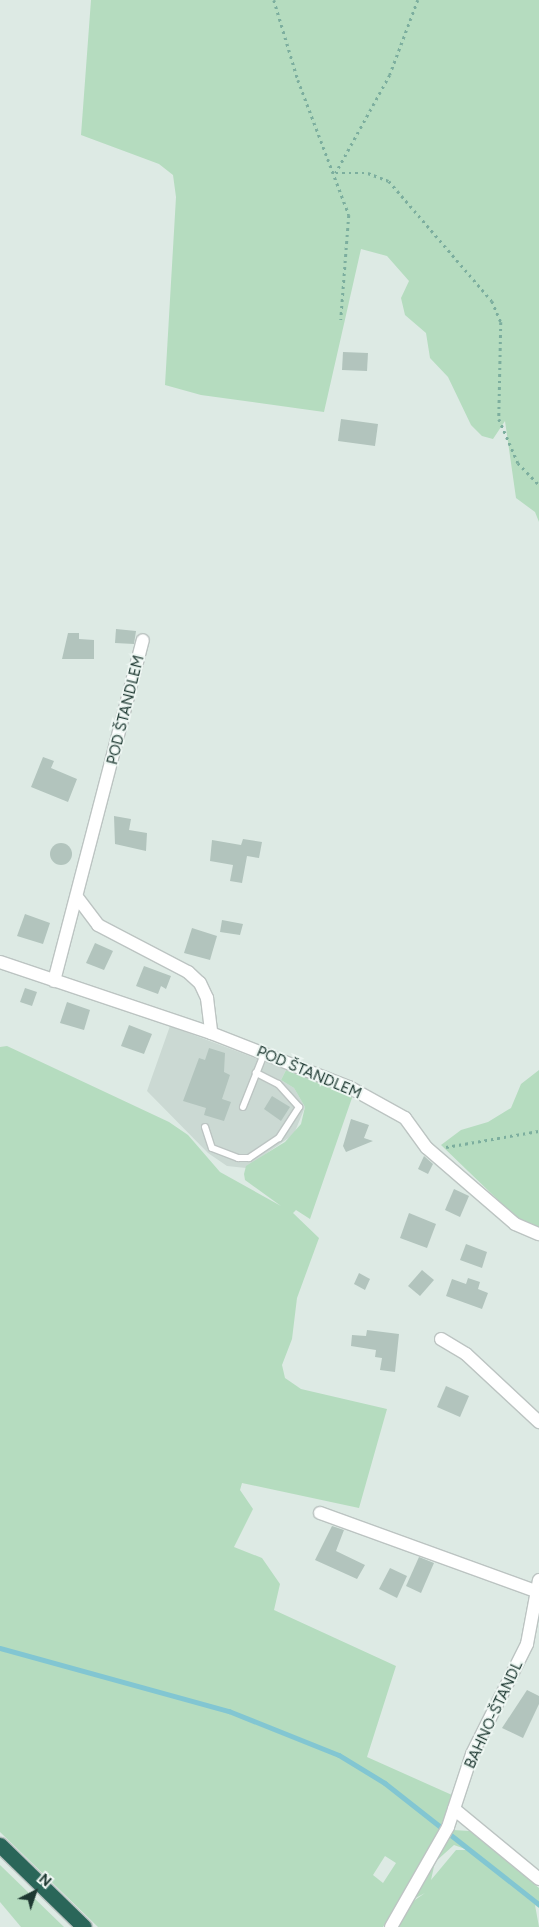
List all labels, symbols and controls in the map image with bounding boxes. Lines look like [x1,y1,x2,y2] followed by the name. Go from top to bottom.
[104,653,148,767] street label: POD ŠTANDLEM
[254,1043,364,1103] street label: POD ŠTANDLEM
[461,1658,527,1772] street label: BAHNO-ŠTANDL
[10,1867,60,1917] north arrow
[36,1870,55,1890] text: N

